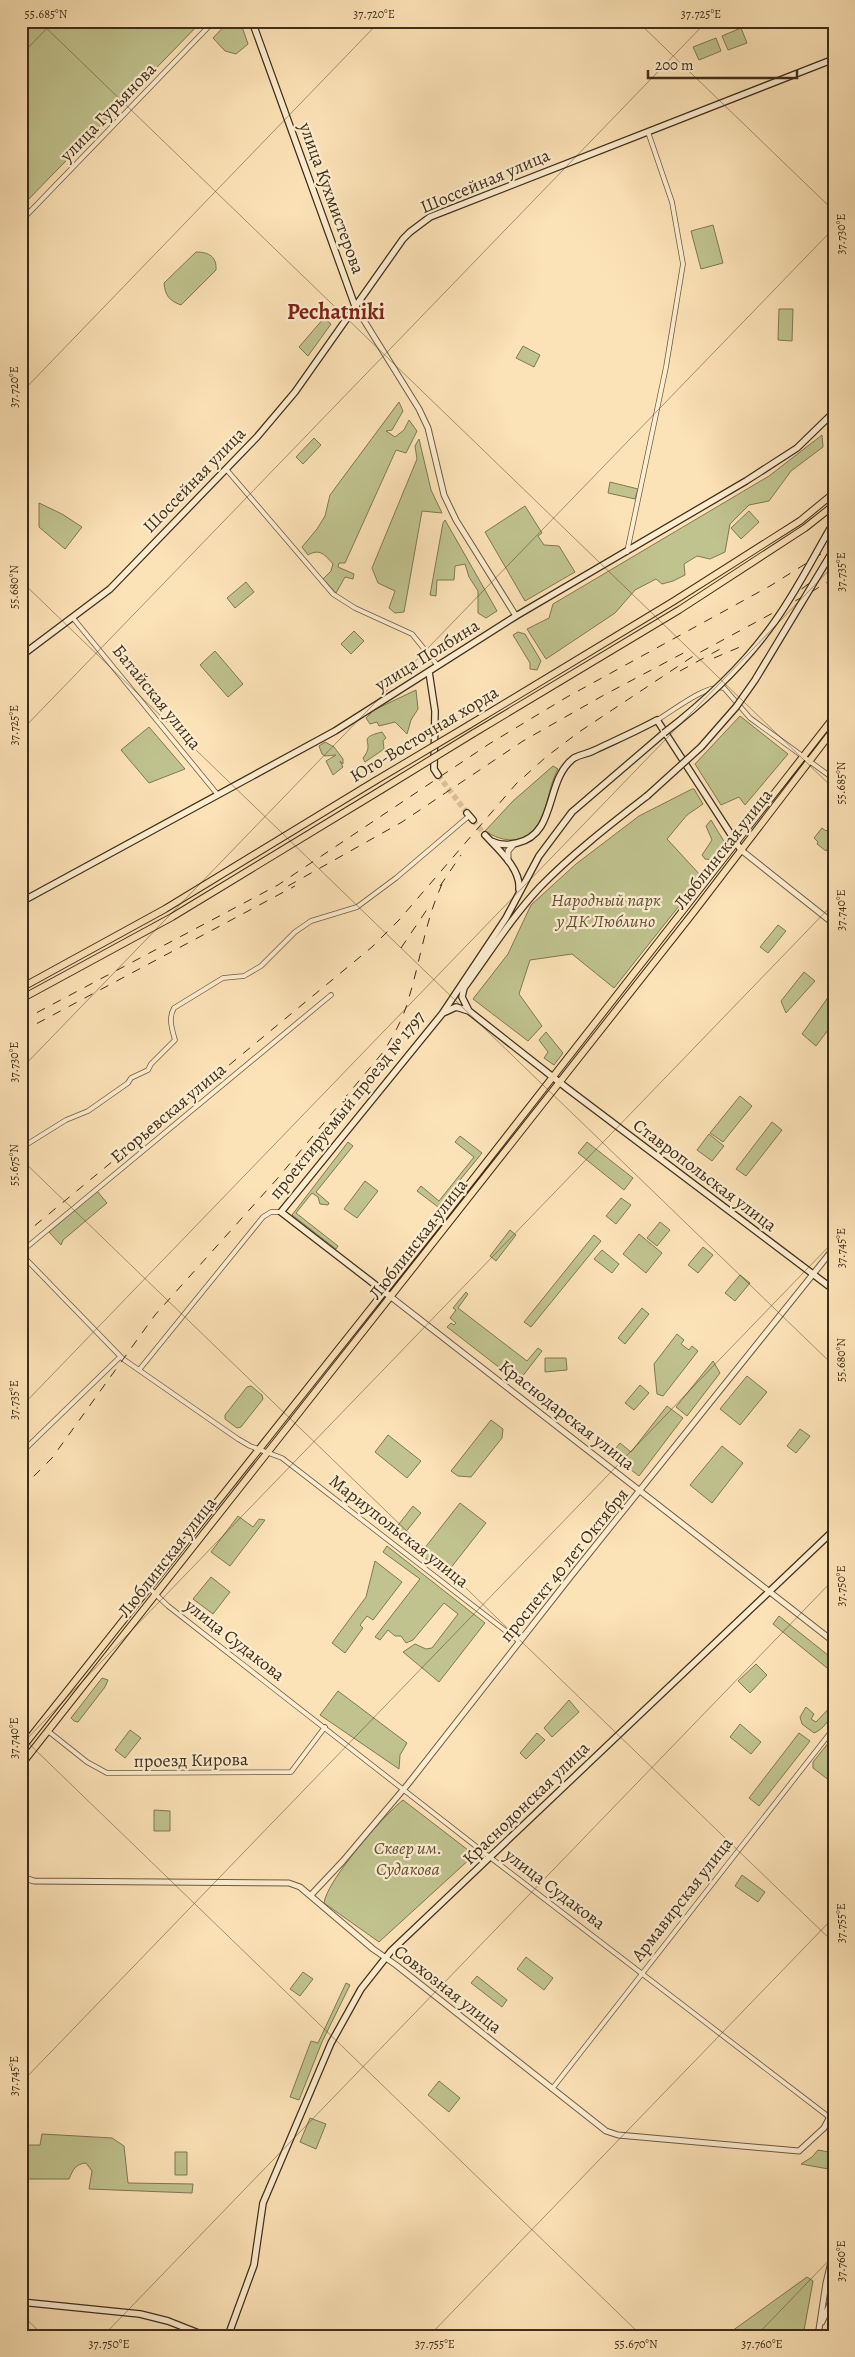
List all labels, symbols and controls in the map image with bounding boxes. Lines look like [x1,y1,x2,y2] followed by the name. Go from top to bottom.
[25,6,68,22] text: 55.685°N
[353,6,395,22] text: 37.720°E
[681,6,721,22] text: 37.725°E
[648,48,796,80] scale bar
[655,55,694,75] text: 200 m
[54,57,162,167] street label: улица Гурьянова
[293,118,371,278] street label: улица Кухмистерова
[416,143,554,219] street label: Шоссейная улица
[833,214,849,254] text: 37.730°E
[287,297,385,327] district label: Pechatniki
[6,366,22,408] text: 37.720°E
[137,421,251,538] street label: Шоссейная улица
[833,552,849,592] text: 37.735°E
[6,565,22,609] text: 55.680°N
[369,613,484,697] street label: улица Полбина
[107,639,207,755] street label: Батайская улица
[345,680,503,788] street label: Юго-Восточная хорда
[6,705,22,745] text: 37.725°E
[833,761,849,804] text: 55.685°N
[668,783,778,914] street label: Люблинская улица
[551,888,661,933] park label: Народный парк у ДК Люблино
[833,889,849,931] text: 37.740°E
[264,1006,431,1204] street label: проектируемый проезд № 1797
[6,1042,22,1082] text: 37.730°E
[105,1057,231,1169] street label: Егорьевская улица
[628,1113,782,1237] street label: Ставропольская улица
[6,1144,22,1186] text: 55.675°N
[363,1173,473,1304] street label: Люблинская улица
[833,1228,849,1268] text: 37.745°E
[833,1338,849,1382] text: 55.680°N
[494,1354,640,1476] street label: Краснодарская улица
[6,1380,22,1420] text: 37.735°E
[324,1469,474,1594] street label: Мариупольская улица
[494,1483,634,1647] street label: проспект 40 лет Октября
[112,1491,222,1622] street label: Люблинская улица
[833,1565,849,1607] text: 37.750°E
[179,1593,291,1687] street label: улица Судакова
[6,1717,22,1759] text: 37.740°E
[457,1736,595,1870] street label: Краснодонская улица
[134,1747,249,1773] street label: проезд Кирова
[625,1831,739,1967] street label: Армавирская улица
[374,1836,442,1881] park label: Сквер им. Судакова
[499,1842,611,1935] street label: улица Судакова
[833,1903,849,1943] text: 37.755°E
[389,1939,508,2039] street label: Совхозная улица
[6,2056,22,2096] text: 37.745°E
[833,2240,849,2282] text: 37.760°E
[88,2336,130,2352] text: 37.750°E
[415,2336,455,2352] text: 37.755°E
[614,2336,658,2352] text: 55.670°N
[741,2336,783,2352] text: 37.760°E

